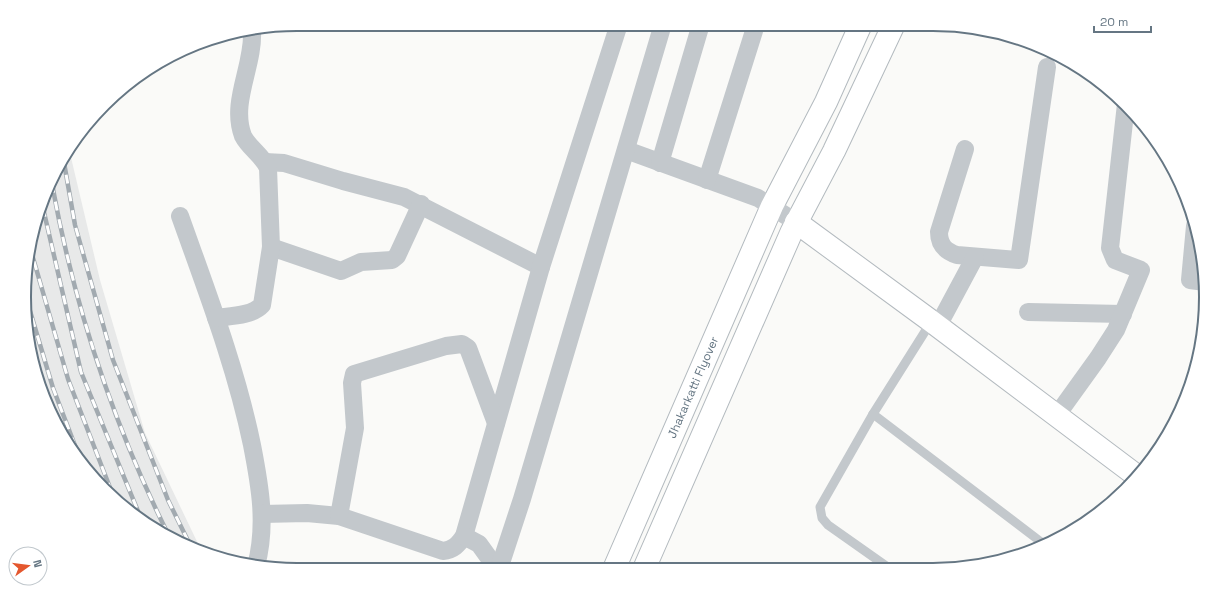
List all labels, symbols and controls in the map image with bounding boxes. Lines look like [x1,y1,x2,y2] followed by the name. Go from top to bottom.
[1094,8,1151,34] scale bar
[1100,14,1128,30] text: 20 m
[664,334,722,441] street label: Jhakarkatti Flyover
[8,546,48,586] north arrow
[30,558,45,569] text: N

